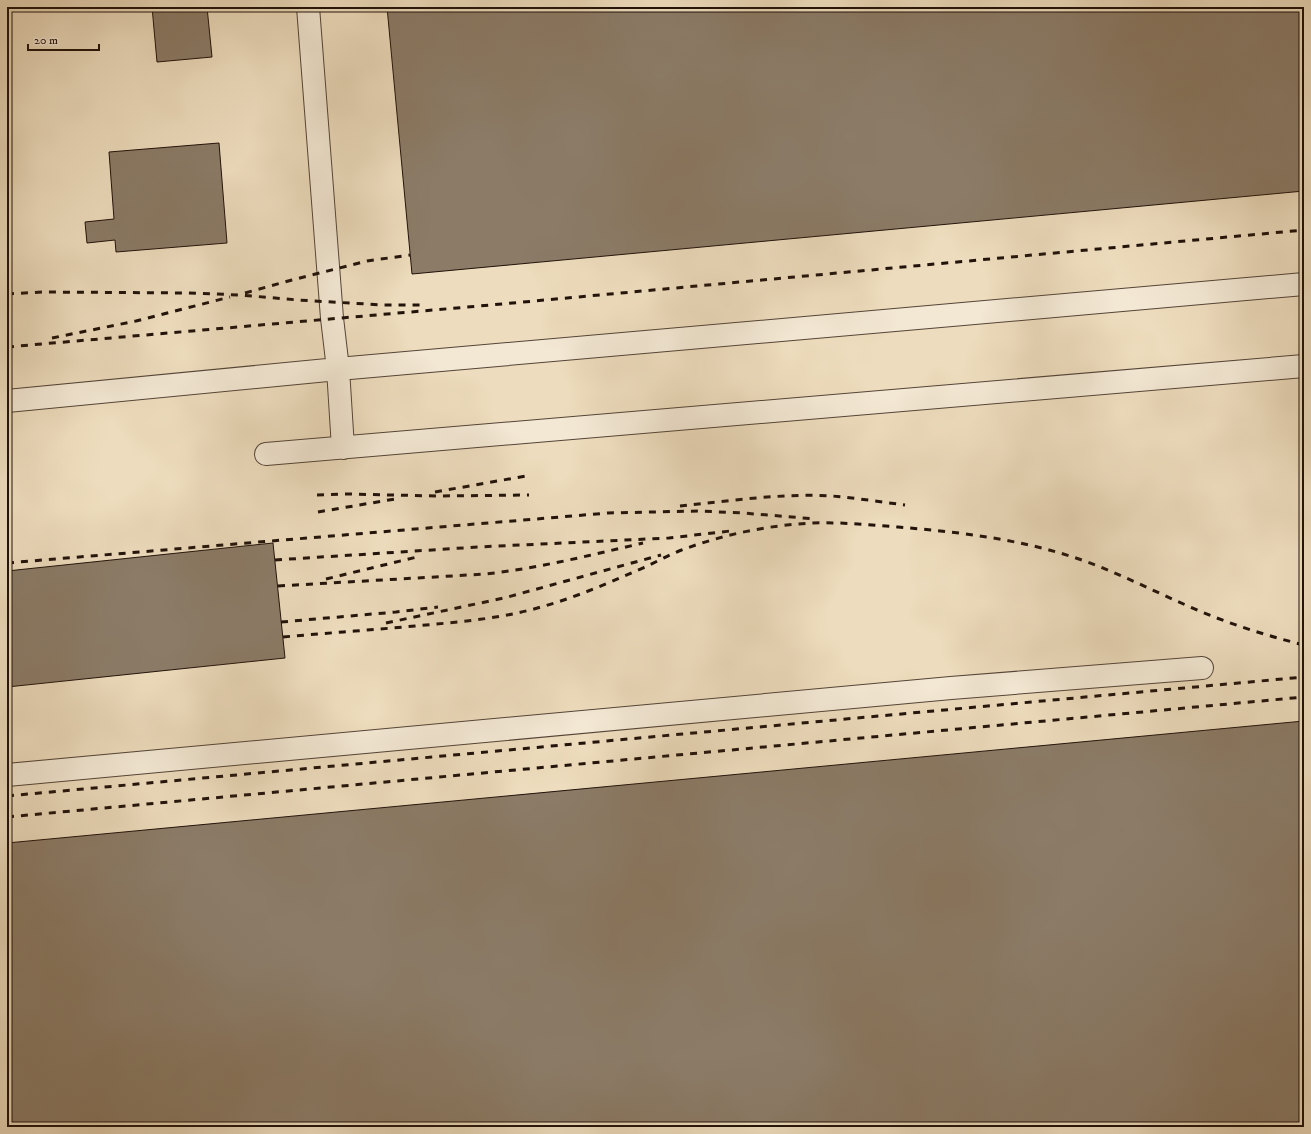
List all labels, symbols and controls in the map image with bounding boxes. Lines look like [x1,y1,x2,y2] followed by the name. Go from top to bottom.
[28,26,99,52] scale bar
[34,33,58,48] text: 20 m

